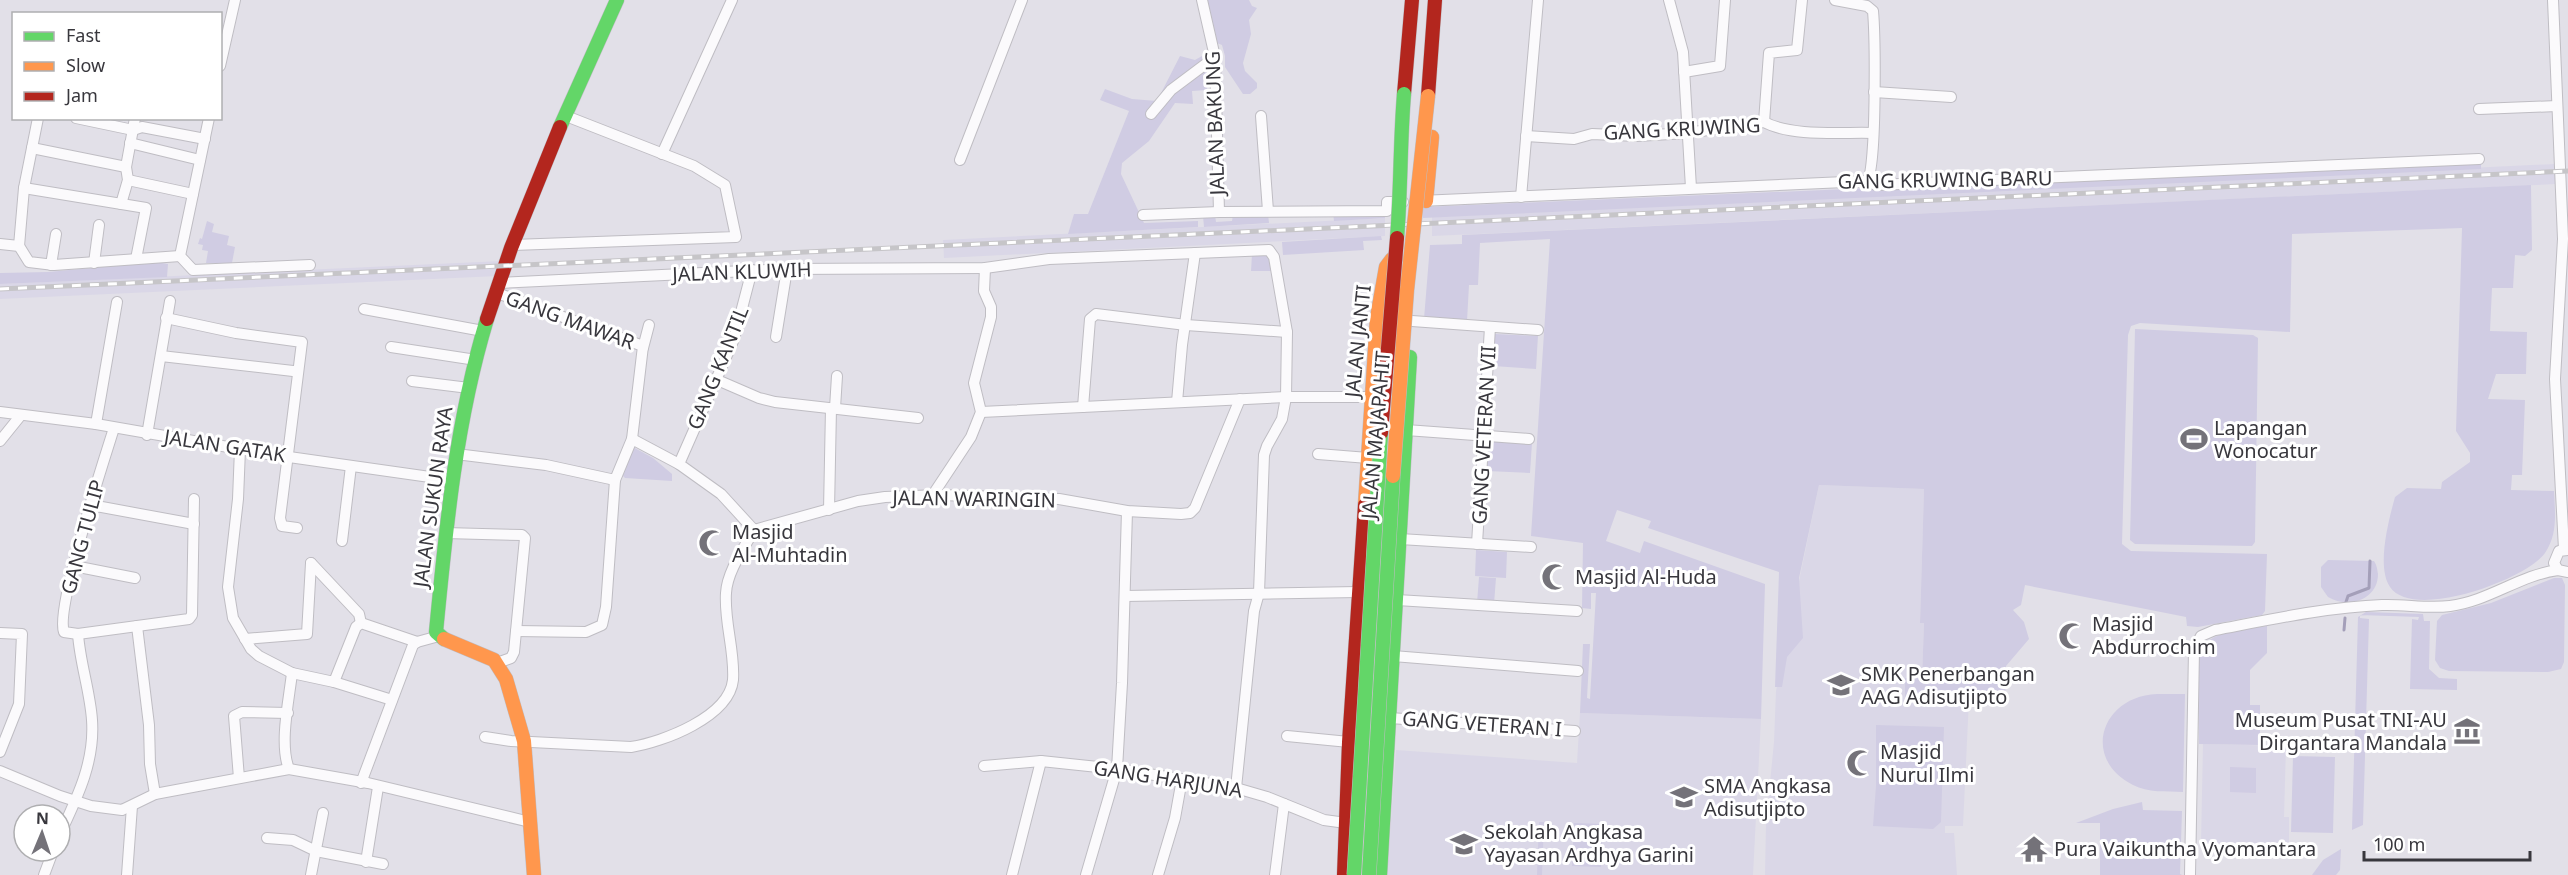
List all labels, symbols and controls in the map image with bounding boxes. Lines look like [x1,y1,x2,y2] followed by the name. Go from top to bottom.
[12,12,222,120] legend
[66,23,101,47] text: Fast
[1198,50,1231,198] street label: JALAN BAKUNG
[66,53,105,77] text: Slow
[64,83,98,107] text: Jam
[1603,111,1761,146] street label: GANG KRUWING
[1837,164,2053,195] street label: GANG KRUWING BARU
[670,256,812,287] street label: JALAN KLUWIH
[1338,283,1377,401] street label: JALAN JANTI
[502,284,639,356] street label: GANG MAWAR
[680,302,755,434] street label: GANG KANTIL
[1465,345,1502,525] street label: GANG VETERAN VII
[1355,350,1396,522] street label: JALAN MAJAPAHIT
[406,405,459,591] street label: JALAN SUKUN RAYA
[2214,414,2317,464] place label: Lapangan Wonocatur
[160,422,288,469] street label: JALAN GATAK
[2179,424,2209,454] sports icon: Lapangan Wonocatur
[54,477,111,597] street label: GANG TULIP
[890,484,1056,513] street label: JALAN WARINGIN
[732,518,848,568] place label: Masjid Al-Muhtadin
[697,528,727,558] mosque icon: Masjid Al-Muhtadin
[1540,562,1570,592] mosque icon: Masjid Al-Huda
[1575,563,1717,590] place label: Masjid Al-Huda
[2092,610,2216,660] place label: Masjid Abdurrochim
[2057,621,2087,651] mosque icon: Masjid Abdurrochim
[1861,660,2035,710] place label: SMK Penerbangan AAG Adisutjipto
[1826,670,1856,700] school or university icon: SMK Penerbangan AAG Adisutjipto
[1401,704,1563,743] street label: GANG VETERAN I
[2235,706,2447,756] place label: Museum Pusat TNI-AU Dirgantara Mandala
[2452,716,2482,746] museum icon: Museum Pusat TNI-AU Dirgantara Mandala
[1880,738,1974,788] place label: Masjid Nurul Ilmi
[1845,748,1875,778] mosque icon: Masjid Nurul Ilmi
[1092,753,1245,804] street label: GANG HARJUNA
[1704,772,1831,822] place label: SMA Angkasa Adisutjipto
[1669,782,1699,812] school or university icon: SMA Angkasa Adisutjipto
[12,803,72,863] north arrow
[36,807,49,829] text: N
[1484,818,1694,868] place label: Sekolah Angkasa Yayasan Ardhya Garini
[2364,824,2530,862] scale bar
[1449,829,1479,859] school or university icon: Sekolah Angkasa Yayasan Ardhya Garini
[2373,832,2425,856] text: 100 m
[2019,834,2049,864] temple icon: Pura Vaikuntha Vyomantara
[2054,835,2316,862] place label: Pura Vaikuntha Vyomantara

